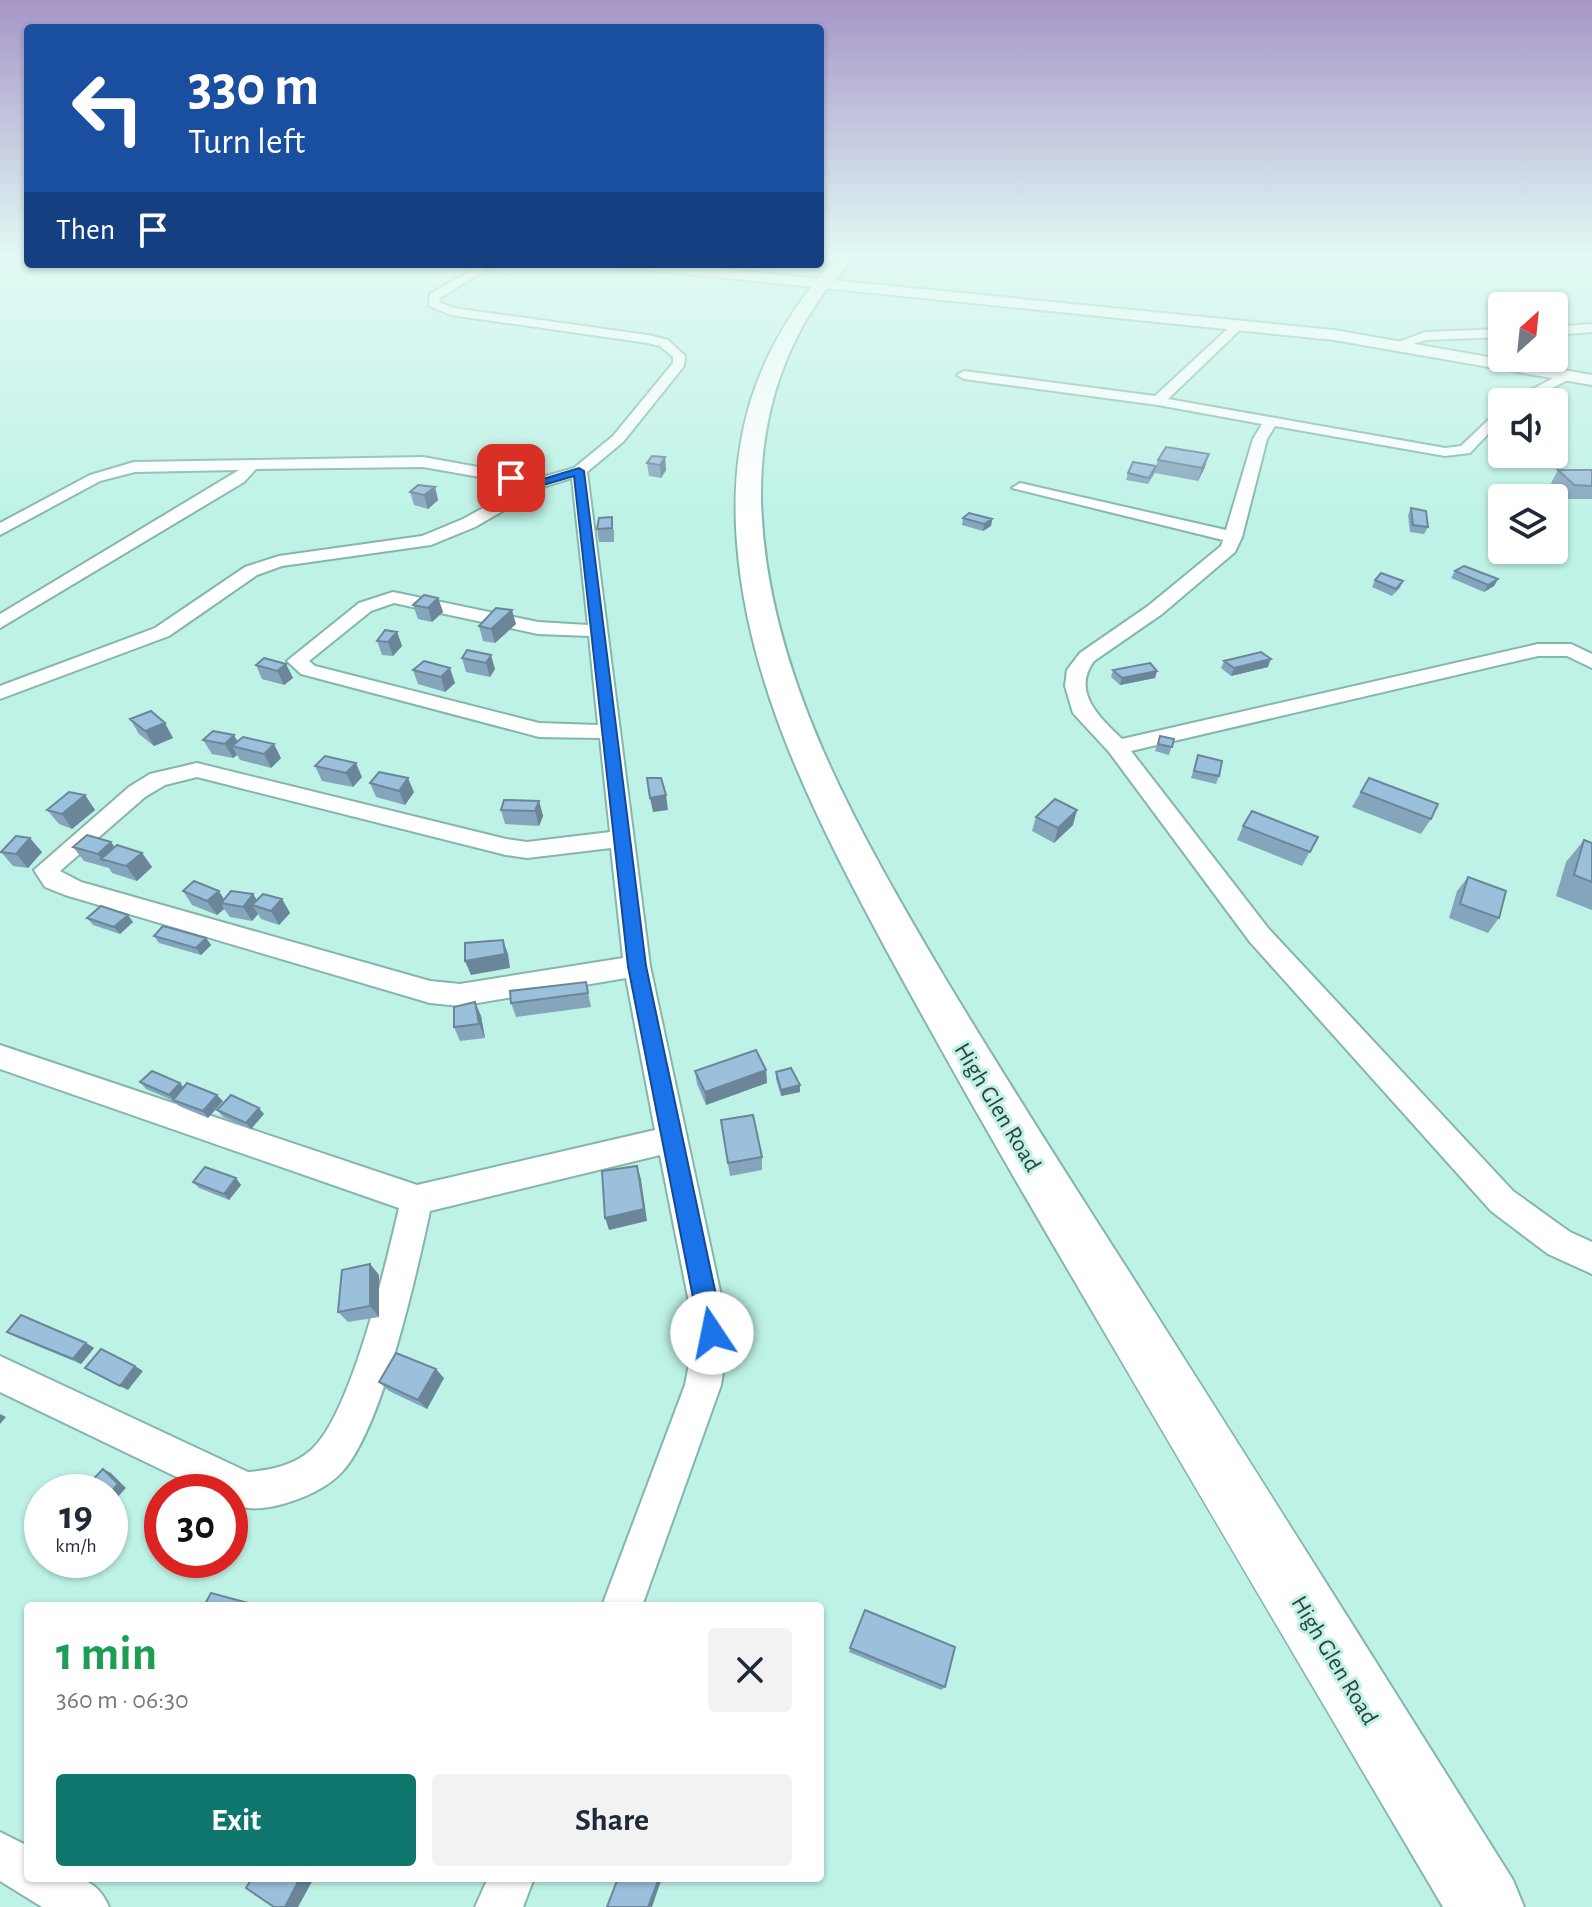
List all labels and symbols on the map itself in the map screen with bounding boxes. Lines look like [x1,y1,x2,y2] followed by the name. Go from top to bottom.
[1488,292,1568,372] north arrow
[477,444,545,512] pin
[949,1039,1045,1176] street label: High Glen Road
[670,1291,754,1375] position arrow
[144,1474,248,1578] speed limit sign: 30
[1286,1592,1382,1729] street label: High Glen Road

